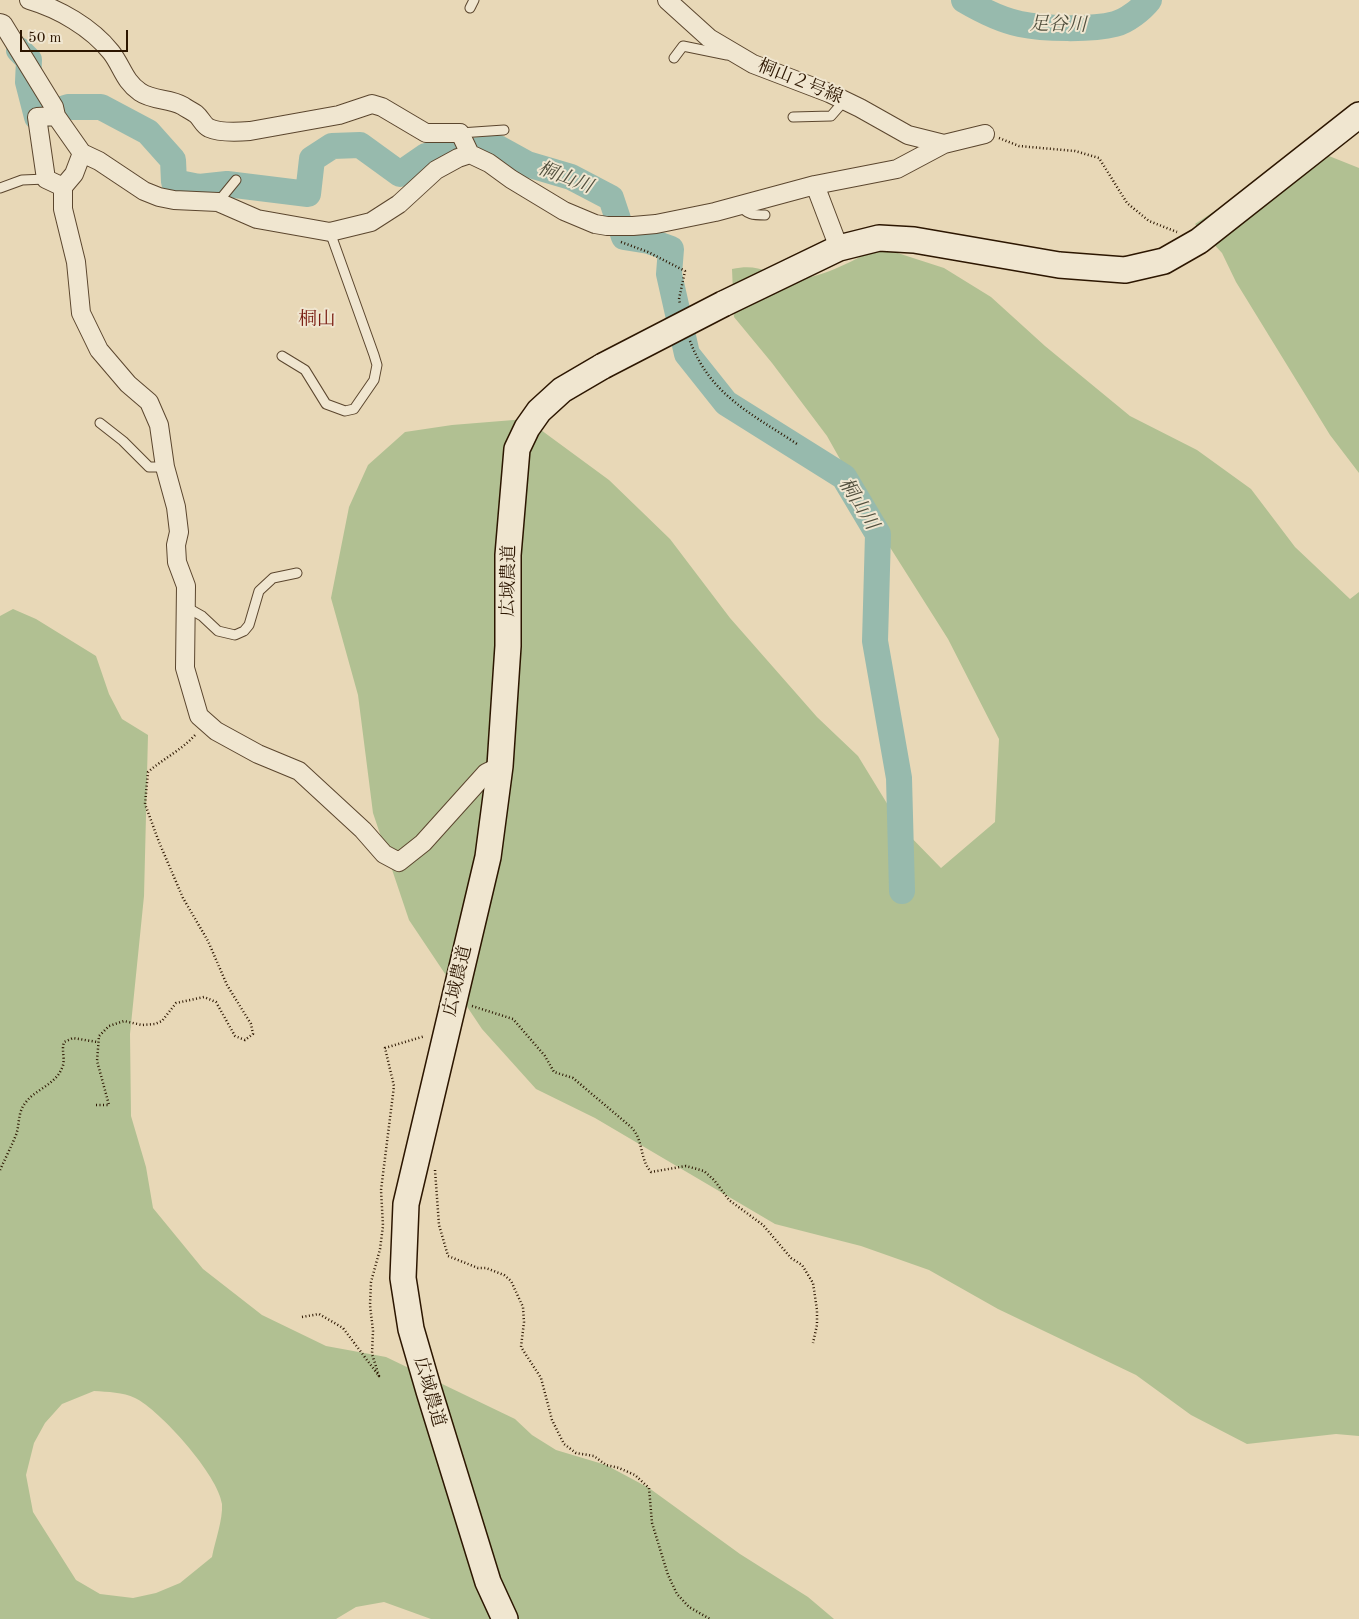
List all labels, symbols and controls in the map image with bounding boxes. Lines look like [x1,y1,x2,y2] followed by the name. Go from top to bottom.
[1029,13,1087,37] water label: 足谷川
[22,20,130,52] scale bar
[28,31,62,46] text: 50 m
[754,55,846,109] street label: 桐山２号線
[534,157,596,199] water label: 桐山川
[298,309,336,331] district label: 桐山
[833,474,883,534] water label: 桐山川
[498,545,520,617] street label: 広域農道
[439,943,477,1019] street label: 広域農道
[409,1354,449,1430] street label: 広域農道

